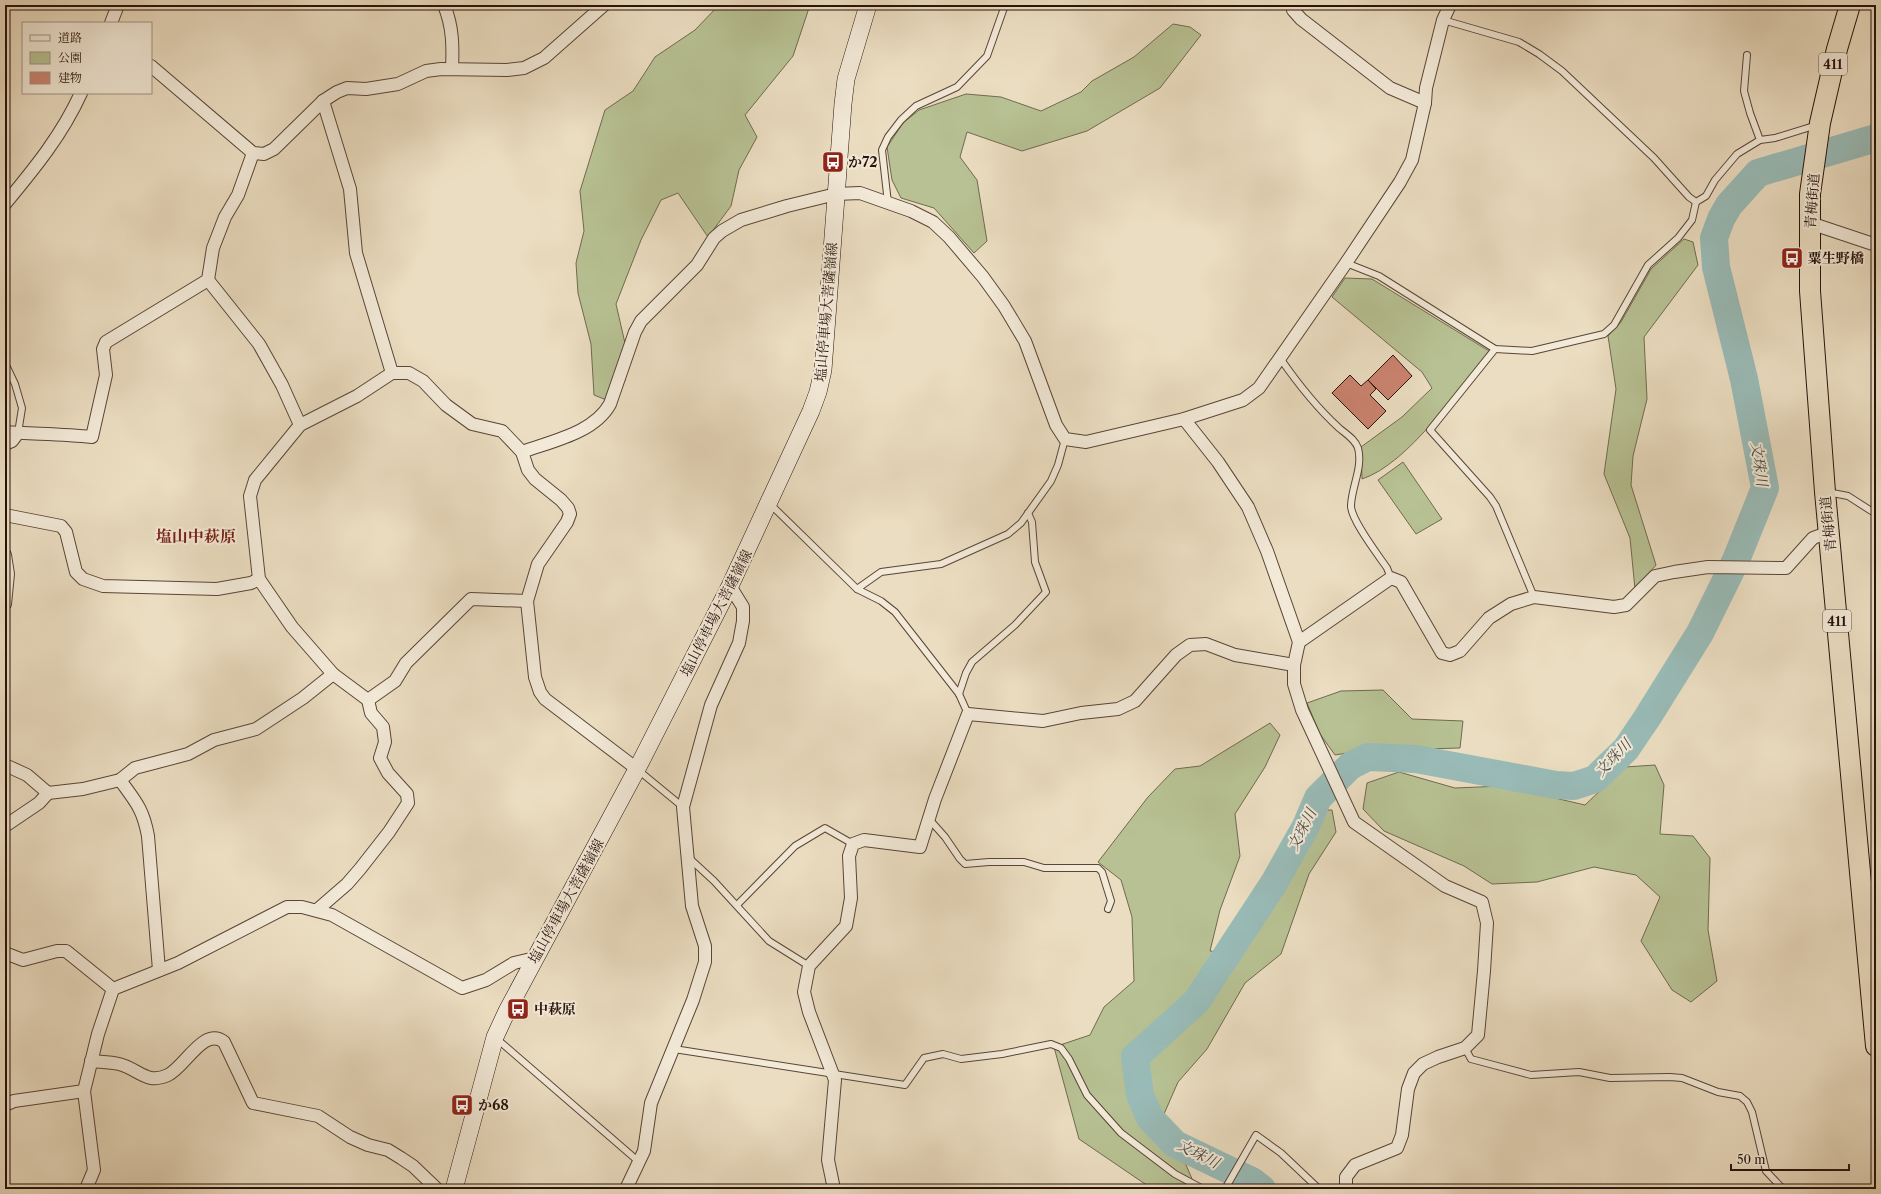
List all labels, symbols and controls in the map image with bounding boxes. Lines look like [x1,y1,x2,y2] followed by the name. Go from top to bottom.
[22,22,152,94] legend
[58,30,82,45] text: 道路
[58,50,82,65] text: 公園
[1819,53,1847,75] road number: 411
[58,70,82,85] text: 建物
[820,149,846,175] bus stop icon: か72
[848,153,878,171] place label: か72
[1801,172,1823,230] street label: 青梅街道
[811,241,841,383] street label: 塩山停車場大菩薩嶺線
[1779,245,1805,271] bus stop icon: 粟生野橋
[1808,249,1864,267] place label: 粟生野橋
[1747,440,1772,490] water label: 文珠川
[1816,495,1840,553] street label: 青梅街道
[156,526,236,546] district label: 塩山中萩原
[676,547,756,679] street label: 塩山停車場大菩薩嶺線
[1823,610,1851,632] road number: 411
[1590,733,1636,780] water label: 文珠川
[1283,804,1321,854] water label: 文珠川
[524,835,608,967] street label: 塩山停車場大菩薩嶺線
[505,996,531,1022] bus stop icon: 中萩原
[534,1000,576,1018] place label: 中萩原
[449,1092,475,1118] bus stop icon: か68
[478,1096,509,1114] place label: か68
[1174,1135,1224,1173] water label: 文珠川
[1731,1146,1849,1172] scale bar
[1737,1152,1766,1167] text: 50 m

